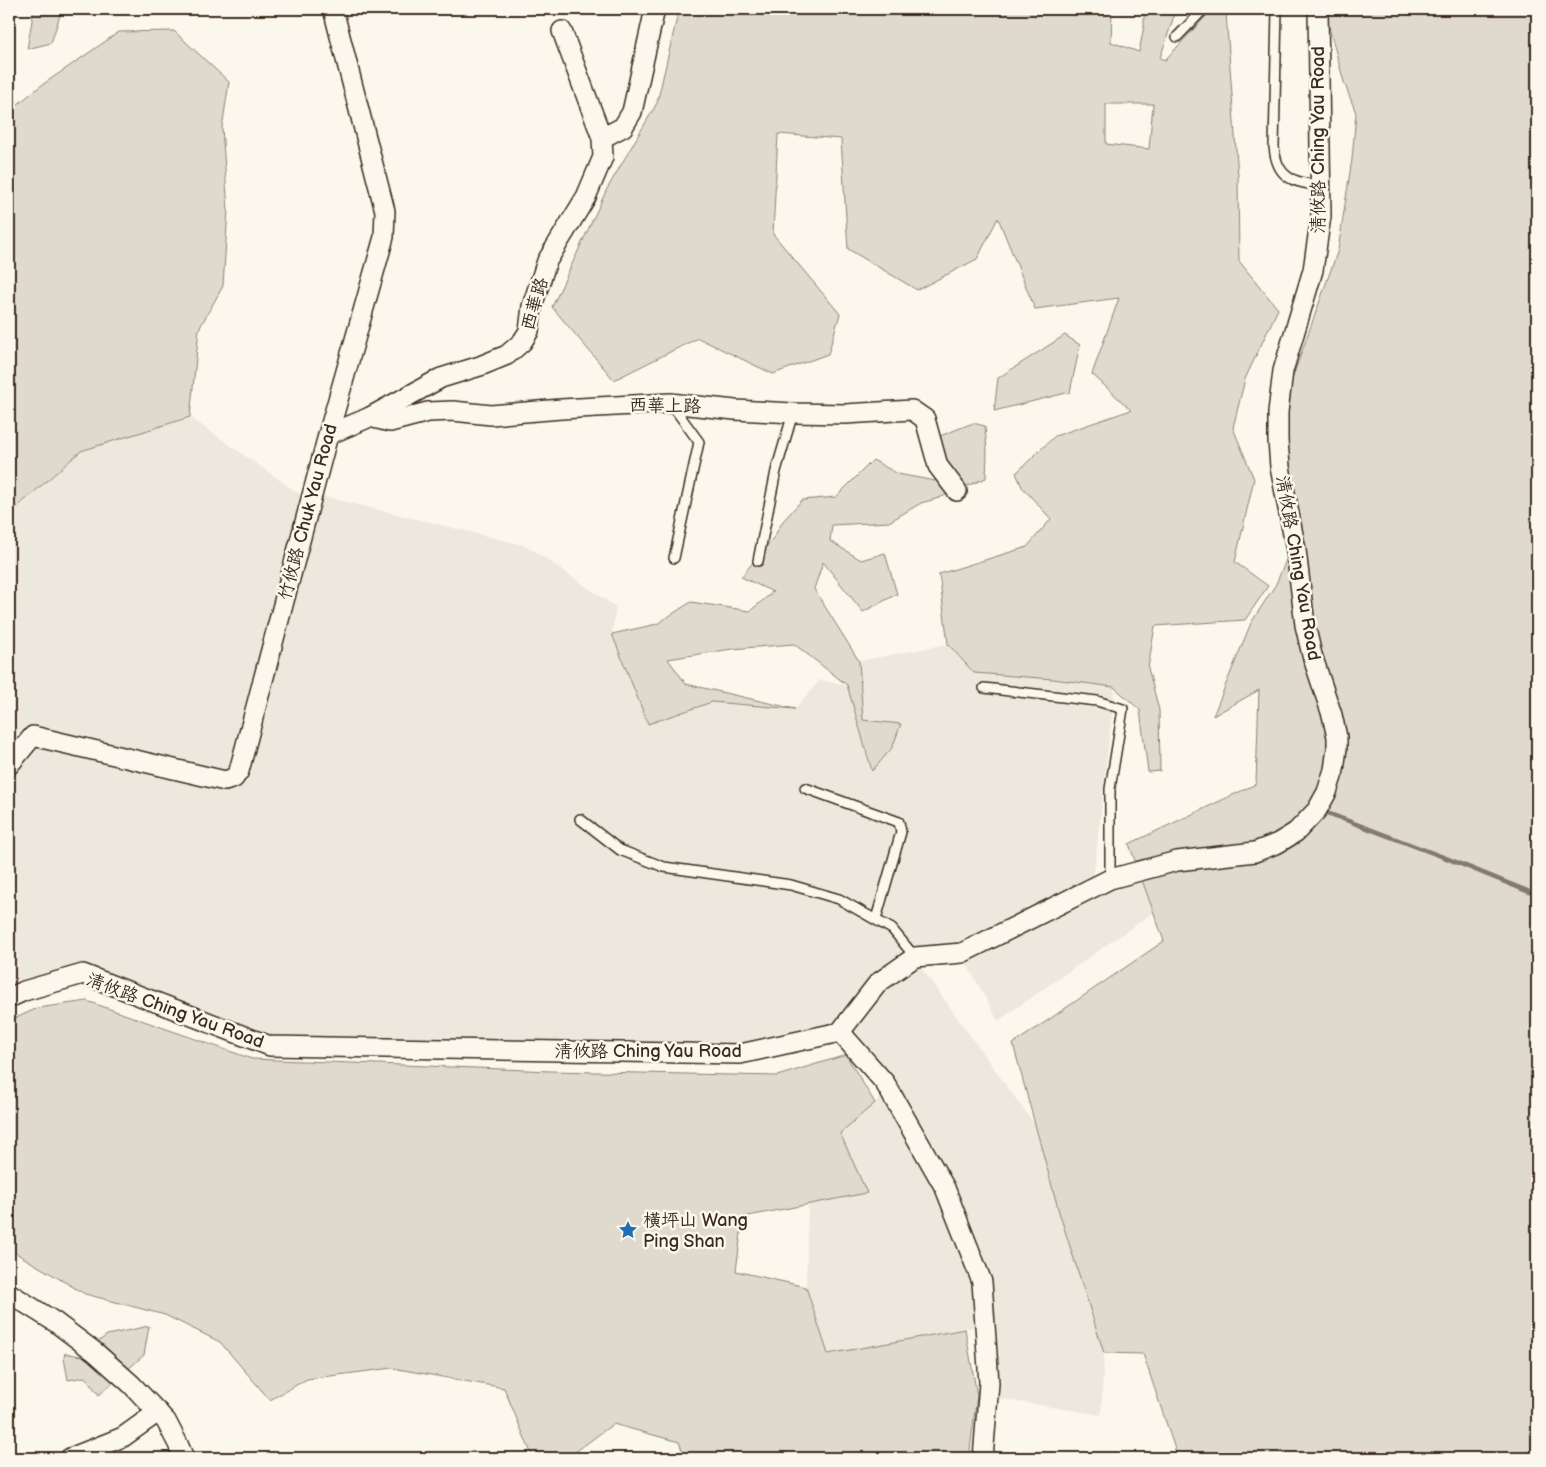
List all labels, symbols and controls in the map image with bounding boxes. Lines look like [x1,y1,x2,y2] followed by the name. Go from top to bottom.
[1308,46,1329,234] street label: 清攸路 Ching Yau Road
[517,275,553,333] street label: 西華路
[629,395,701,417] street label: 西華上路
[274,422,342,602] street label: 竹攸路 Chuk Yau Road
[1271,474,1325,662] street label: 清攸路 Ching Yau Road
[83,969,267,1053] street label: 清攸路 Ching Yau Road
[554,1041,742,1062] street label: 清攸路 Ching Yau Road
[643,1210,748,1252] place label: 橫坪山 Wang Ping Shan
[617,1219,639,1241] place icon: 橫坪山 Wang Ping Shan

